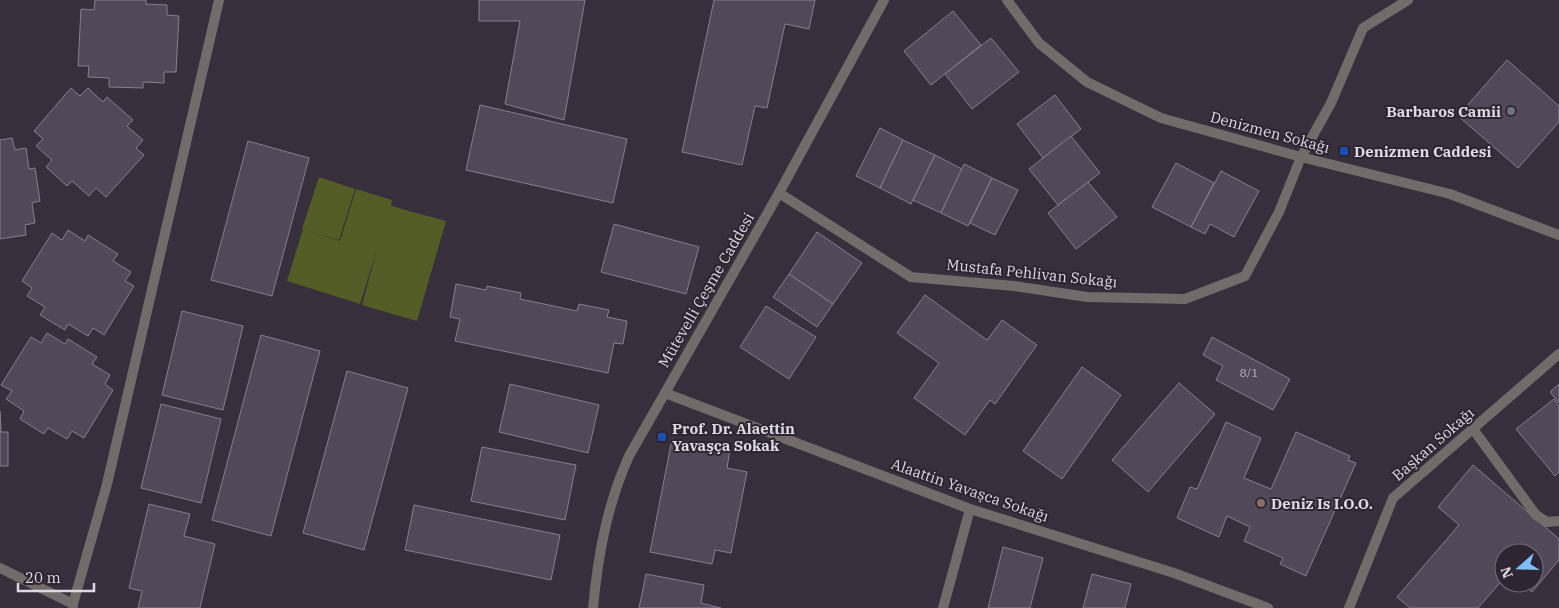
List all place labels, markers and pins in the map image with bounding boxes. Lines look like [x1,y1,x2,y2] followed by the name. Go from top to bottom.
[1386,102,1501,121] place label: Barbaros Camii
[1505,105,1517,117] marker: Barbaros Camii
[1354,142,1491,161] place label: Denizmen Caddesi
[1338,145,1350,157] marker: Denizmen Caddesi
[672,419,795,455] place label: Prof. Dr. Alaettin Yavaşça Sokak
[656,431,668,443] marker: Prof. Dr. Alaettin Yavaşça Sokak
[1271,494,1373,513] place label: Deniz Is I.O.O.
[1255,497,1267,509] marker: Deniz Is I.O.O.

